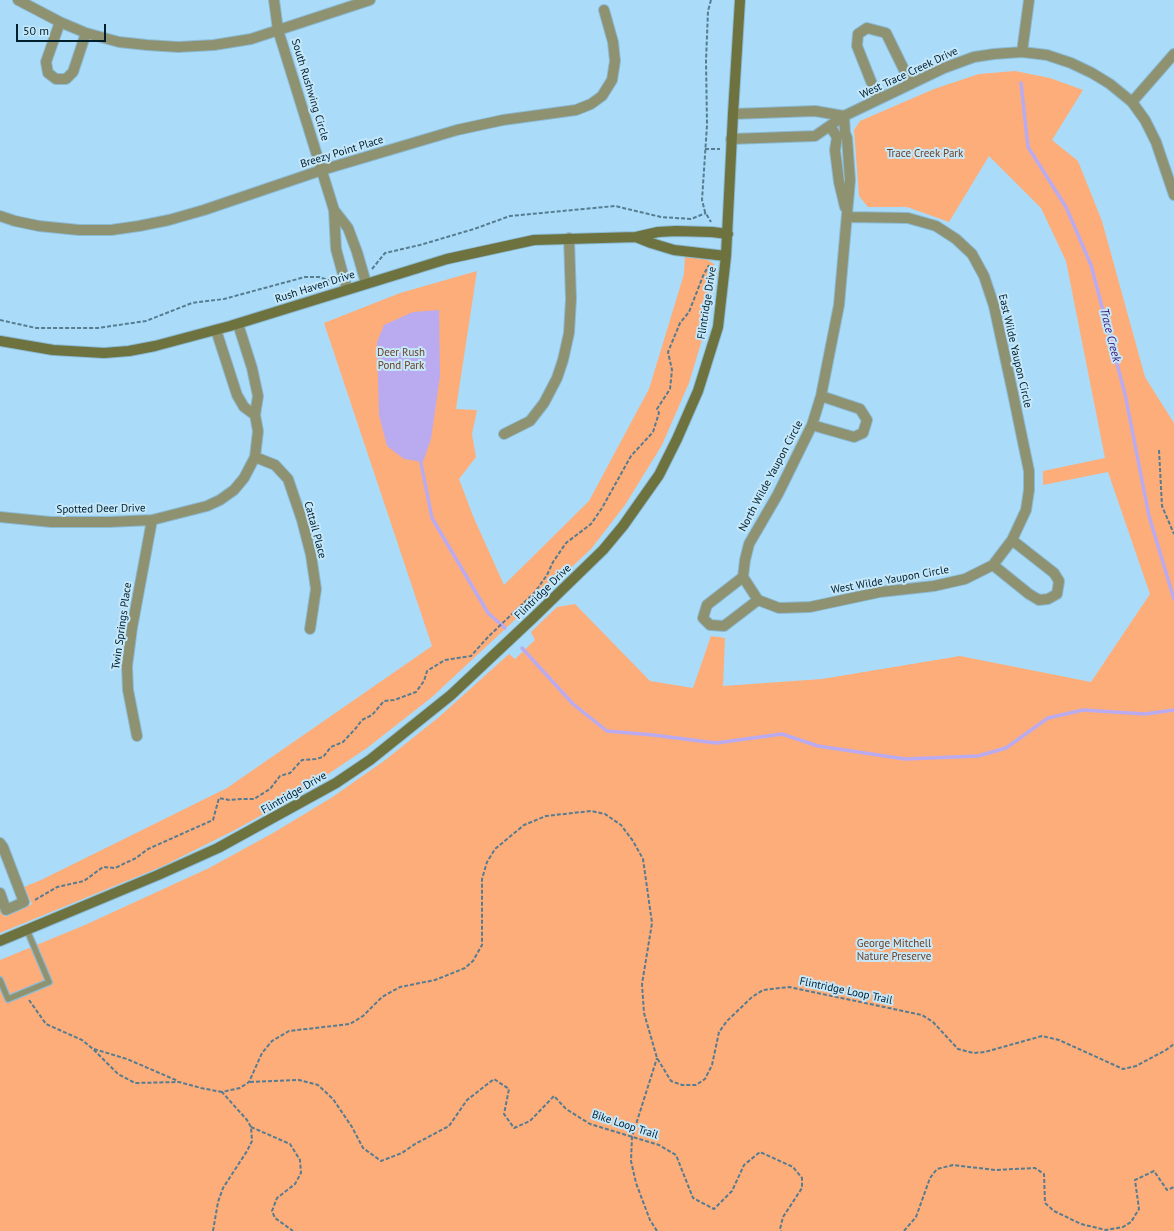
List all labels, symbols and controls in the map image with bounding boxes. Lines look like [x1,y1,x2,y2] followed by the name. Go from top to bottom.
[18,16,108,42] scale bar
[23,23,49,38] text: 50 m
[288,37,332,143] street label: South Rushwing Circle
[858,44,960,102] street label: West Trace Creek Drive
[299,133,385,171] street label: Breezy Point Place
[887,147,963,161] park label: Trace Creek Park
[695,266,719,340] street label: Flintridge Drive
[273,268,357,306] street label: Rush Haven Drive
[995,293,1035,409] street label: East Wilde Yaupon Circle
[1096,307,1124,363] water label: Trace Creek
[377,346,425,372] park label: Deer Rush Pond Park
[736,418,806,534] street label: North Wilde Yaupon Circle
[301,500,329,560] street label: Cattail Place
[56,502,146,516] street label: Spotted Deer Drive
[512,562,574,622] street label: Flintridge Drive
[830,563,950,597] street label: West Wilde Yaupon Circle
[109,582,135,670] street label: Twin Springs Place
[259,769,329,817] street label: Flintridge Drive
[857,937,931,963] park label: George Mitchell Nature Preserve
[798,975,894,1007] street label: Flintridge Loop Trail
[590,1108,660,1142] street label: Bike Loop Trail

